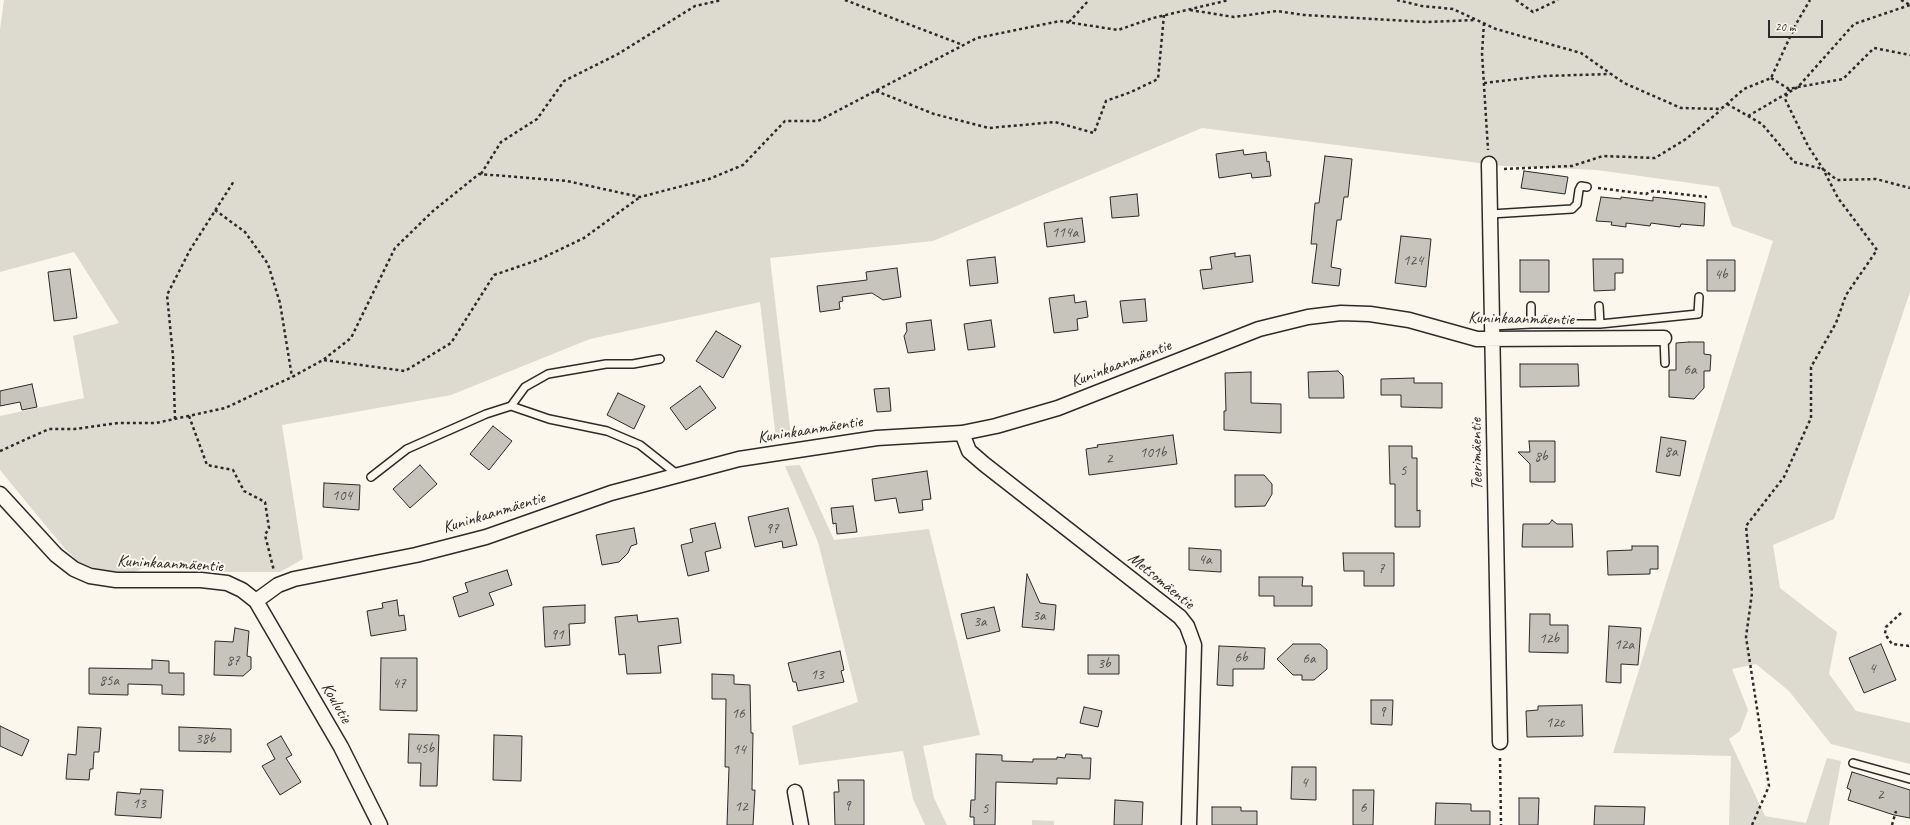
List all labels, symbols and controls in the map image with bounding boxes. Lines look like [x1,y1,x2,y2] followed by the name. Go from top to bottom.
[1770,12,1825,38] scale bar
[1775,19,1795,35] text: 20 m
[1052,224,1078,242] house number: 114a
[1403,252,1423,270] house number: 124
[1714,266,1728,284] house number: 4b
[1468,308,1574,330] street label: Kuninkaanmäentie
[1068,336,1174,392] street label: Kuninkaanmäentie
[1683,361,1697,379] house number: 6a
[756,412,864,448] street label: Kuninkaanmäentie
[1466,418,1488,490] street label: Teerimäentie
[1664,443,1678,461] house number: 8a
[1140,444,1166,462] house number: 101b
[1534,448,1548,466] house number: 8b
[1106,450,1112,468] house number: 2
[1400,462,1406,480] house number: 5
[332,487,352,505] house number: 104
[440,488,548,538] street label: Kuninkaanmäentie
[765,520,779,538] house number: 97
[1124,548,1198,614] street label: Metsomäentie
[117,551,223,577] street label: Kuninkaanmäentie
[1198,551,1212,569] house number: 4a
[1378,560,1384,578] house number: 7
[1032,607,1046,625] house number: 3a
[973,613,987,631] house number: 3a
[550,626,564,644] house number: 91
[1539,630,1559,648] house number: 12b
[1614,636,1634,654] house number: 12a
[1234,649,1248,667] house number: 6b
[1302,650,1316,668] house number: 6a
[226,652,240,670] house number: 87
[1097,655,1111,673] house number: 3b
[1869,660,1875,678] house number: 4
[810,666,824,684] house number: 13
[99,672,119,690] house number: 85a
[392,675,406,693] house number: 47
[316,679,356,727] street label: Koulutie
[1379,703,1385,721] house number: 9
[731,705,745,723] house number: 16
[1546,714,1564,732] house number: 12c
[195,730,215,748] house number: 38b
[414,740,434,758] house number: 45b
[732,741,746,759] house number: 14
[1301,774,1307,792] house number: 4
[1877,786,1883,804] house number: 2
[132,795,146,813] house number: 13
[844,797,850,815] house number: 9
[734,798,748,816] house number: 12
[1360,799,1366,817] house number: 6
[982,800,988,818] house number: 5

